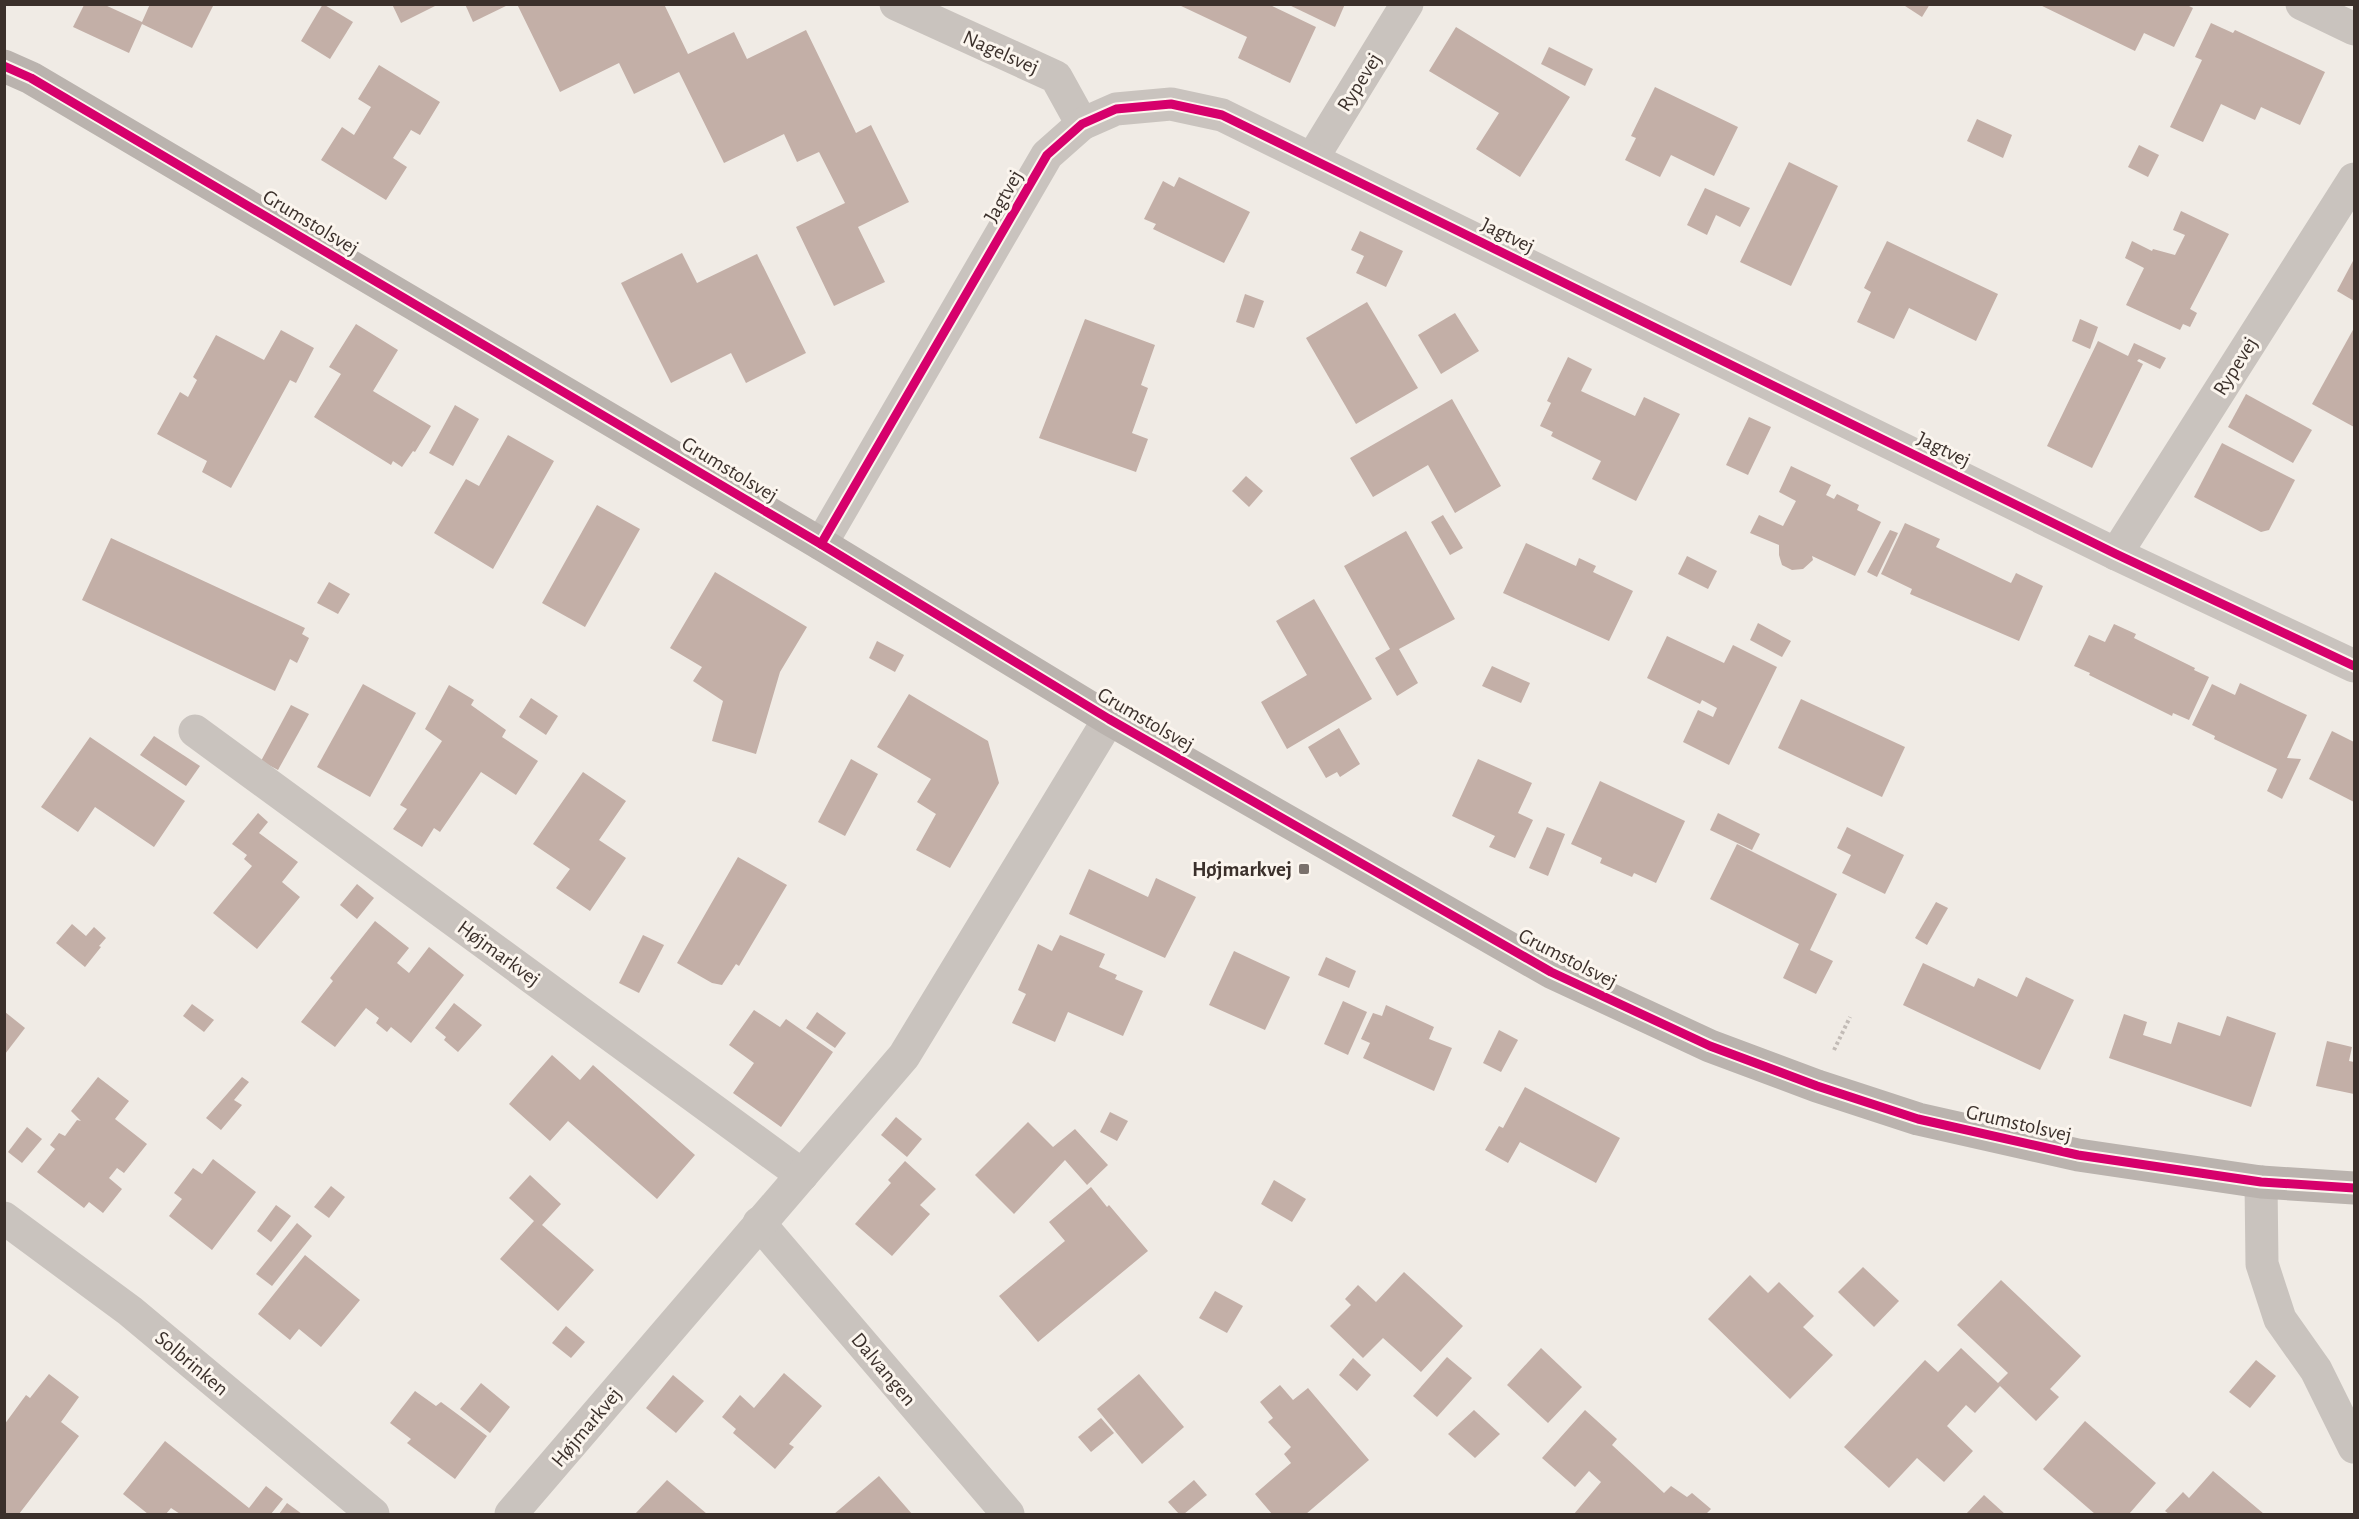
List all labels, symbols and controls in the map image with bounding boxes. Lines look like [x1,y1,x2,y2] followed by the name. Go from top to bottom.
[960,27,1042,78] street label: Nagelsvej
[1333,49,1385,115] street label: Rypevej
[980,167,1027,226] street label: Jagtvej
[259,186,362,259] street label: Grumstolsvej
[1478,214,1538,257] street label: Jagtvej
[2209,333,2261,399] street label: Rypevej
[1914,428,1974,471] street label: Jagtvej
[678,433,781,506] street label: Grumstolsvej
[1094,683,1198,755] street label: Grumstolsvej
[1192,859,1292,880] place label: Højmarkvej
[1297,862,1311,876] marker: Højmarkvej
[454,917,544,990] street label: Højmarkvej
[1515,925,1620,992] street label: Grumstolsvej
[1964,1101,2074,1146] street label: Grumstolsvej
[151,1327,232,1400] street label: Solbrinken
[847,1329,920,1410] street label: Dalvangen
[547,1384,625,1471] street label: Højmarkvej

